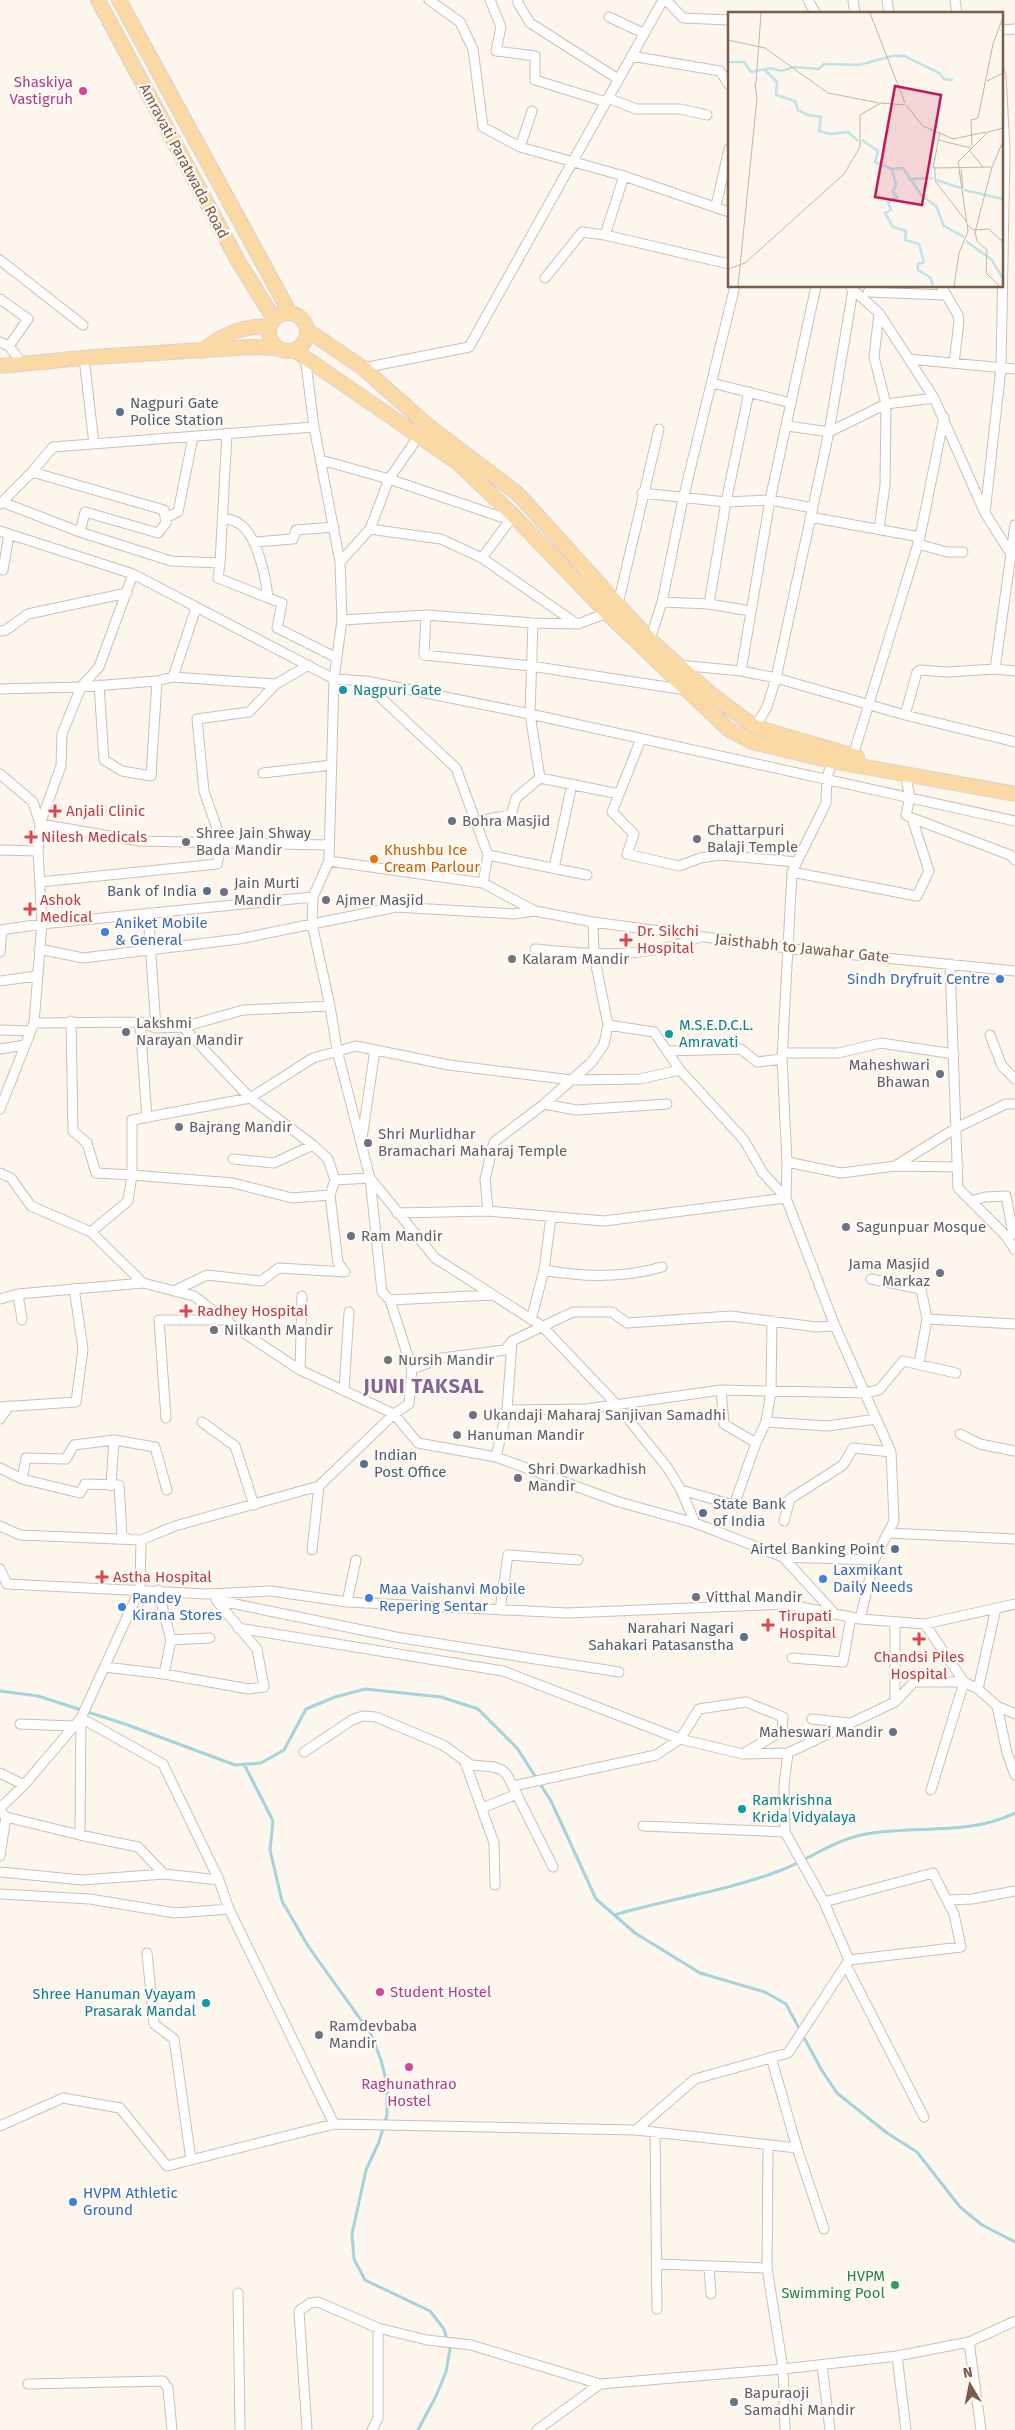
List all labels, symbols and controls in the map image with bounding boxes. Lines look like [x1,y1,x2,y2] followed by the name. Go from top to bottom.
[728,12,1002,288] inset map
[9,73,73,108] place label: Shaskiya Vastigruh
[135,80,233,242] street label: Amravati Paratwada Road
[77,85,89,97] marker: Shaskiya Vastigruh
[130,394,224,429] place label: Nagpuri Gate Police Station
[114,406,126,418] marker: Nagpuri Gate Police Station
[353,681,442,699] place label: Nagpuri Gate
[337,684,349,696] marker: Nagpuri Gate
[66,802,145,820] place label: Anjali Clinic
[48,804,62,818] marker: Anjali Clinic
[462,812,550,830] place label: Bohra Masjid
[446,815,458,827] marker: Bohra Masjid
[707,821,798,856] place label: Chattarpuri Balaji Temple
[196,824,312,859] place label: Shree Jain Shway Bada Mandir
[41,828,147,846] place label: Nilesh Medicals
[25,831,37,843] marker: Nilesh Medicals
[691,833,703,845] marker: Chattarpuri Balaji Temple
[180,836,192,848] marker: Shree Jain Shway Bada Mandir
[384,841,480,876] place label: Khushbu Ice Cream Parlour
[368,853,380,865] marker: Khushbu Ice Cream Parlour
[234,874,300,909] place label: Jain Murti Mandir
[107,882,197,900] place label: Bank of India
[201,885,213,897] marker: Bank of India
[218,886,230,898] marker: Jain Murti Mandir
[40,891,93,926] place label: Ashok Medical
[336,891,424,909] place label: Ajmer Masjid
[320,894,332,906] marker: Ajmer Masjid
[24,903,36,915] marker: Ashok Medical
[115,914,208,949] place label: Aniket Mobile & General
[637,922,699,957] place label: Dr. Sikchi Hospital
[99,926,111,938] marker: Aniket Mobile & General
[714,930,890,966] street label: Jaisthabh to Jawahar Gate
[619,933,633,947] marker: Dr. Sikchi Hospital
[522,950,629,968] place label: Kalaram Mandir
[506,953,518,965] marker: Kalaram Mandir
[847,970,990,988] place label: Sindh Dryfruit Centre
[994,973,1006,985] marker: Sindh Dryfruit Centre
[136,1014,243,1049] place label: Lakshmi Narayan Mandir
[679,1016,753,1051] place label: M.S.E.D.C.L. Amravati
[120,1026,132,1038] marker: Lakshmi Narayan Mandir
[663,1028,675,1040] marker: M.S.E.D.C.L. Amravati
[849,1056,930,1091] place label: Maheshwari Bhawan
[934,1068,946,1080] marker: Maheshwari Bhawan
[189,1118,292,1136] place label: Bajrang Mandir
[173,1121,185,1133] marker: Bajrang Mandir
[378,1125,567,1160] place label: Shri Murlidhar Bramachari Maharaj Temple
[362,1137,374,1149] marker: Shri Murlidhar Bramachari Maharaj Temple
[856,1218,986,1236] place label: Sagunpuar Mosque
[840,1221,852,1233] marker: Sagunpuar Mosque
[361,1227,443,1245] place label: Ram Mandir
[345,1230,357,1242] marker: Ram Mandir
[848,1255,930,1290] place label: Jama Masjid Markaz
[934,1267,946,1279] marker: Jama Masjid Markaz
[197,1302,309,1320] place label: Radhey Hospital
[179,1304,193,1318] marker: Radhey Hospital
[224,1321,333,1339] place label: Nilkanth Mandir
[208,1324,220,1336] marker: Nilkanth Mandir
[398,1351,494,1369] place label: Nursih Mandir
[382,1354,394,1366] marker: Nursih Mandir
[362,1374,485,1398] district label: JUNI TAKSAL
[483,1406,726,1424] place label: Ukandaji Maharaj Sanjivan Samadhi
[467,1409,479,1421] marker: Ukandaji Maharaj Sanjivan Samadhi
[467,1426,584,1444] place label: Hanuman Mandir
[451,1429,463,1441] marker: Hanuman Mandir
[374,1446,447,1481] place label: Indian Post Office
[358,1458,370,1470] marker: Indian Post Office
[528,1460,647,1495] place label: Shri Dwarkadhish Mandir
[512,1472,524,1484] marker: Shri Dwarkadhish Mandir
[713,1495,786,1530] place label: State Bank of India
[697,1507,709,1519] marker: State Bank of India
[751,1540,886,1558] place label: Airtel Banking Point
[889,1543,901,1555] marker: Airtel Banking Point
[833,1561,913,1596] place label: Laxmikant Daily Needs
[113,1568,212,1586] place label: Astha Hospital
[95,1570,109,1584] marker: Astha Hospital
[817,1573,829,1585] marker: Laxmikant Daily Needs
[379,1580,525,1615] place label: Maa Vaishanvi Mobile Repering Sentar
[706,1588,802,1606] place label: Vitthal Mandir
[132,1589,222,1624] place label: Pandey Kirana Stores
[690,1591,702,1603] marker: Vitthal Mandir
[363,1592,375,1604] marker: Maa Vaishanvi Mobile Repering Sentar
[116,1601,128,1613] marker: Pandey Kirana Stores
[779,1607,836,1642] place label: Tirupati Hospital
[761,1618,775,1632] marker: Tirupati Hospital
[589,1619,734,1654] place label: Narahari Nagari Sahakari Patasanstha
[738,1631,750,1643] marker: Narahari Nagari Sahakari Patasanstha
[912,1632,926,1646] marker: Chandsi Piles Hospital
[874,1648,964,1683] place label: Chandsi Piles Hospital
[759,1723,883,1741] place label: Maheswari Mandir
[887,1726,899,1738] marker: Maheswari Mandir
[752,1791,856,1826] place label: Ramkrishna Krida Vidyalaya
[736,1803,748,1815] marker: Ramkrishna Krida Vidyalaya
[390,1983,492,2001] place label: Student Hostel
[32,1985,197,2020] place label: Shree Hanuman Vyayam Prasarak Mandal
[374,1986,386,1998] marker: Student Hostel
[200,1997,212,2009] marker: Shree Hanuman Vyayam Prasarak Mandal
[329,2017,417,2052] place label: Ramdevbaba Mandir
[313,2029,325,2041] marker: Ramdevbaba Mandir
[403,2061,415,2073] marker: Raghunathrao Hostel
[361,2075,457,2110] place label: Raghunathrao Hostel
[83,2184,178,2219] place label: HVPM Athletic Ground
[67,2196,79,2208] marker: HVPM Athletic Ground
[781,2267,886,2302] place label: HVPM Swimming Pool
[889,2279,901,2291] marker: HVPM Swimming Pool
[945,2360,995,2410] north arrow
[962,2364,974,2382] text: N
[744,2384,855,2419] place label: Bapuraoji Samadhi Mandir
[728,2396,740,2408] marker: Bapuraoji Samadhi Mandir

